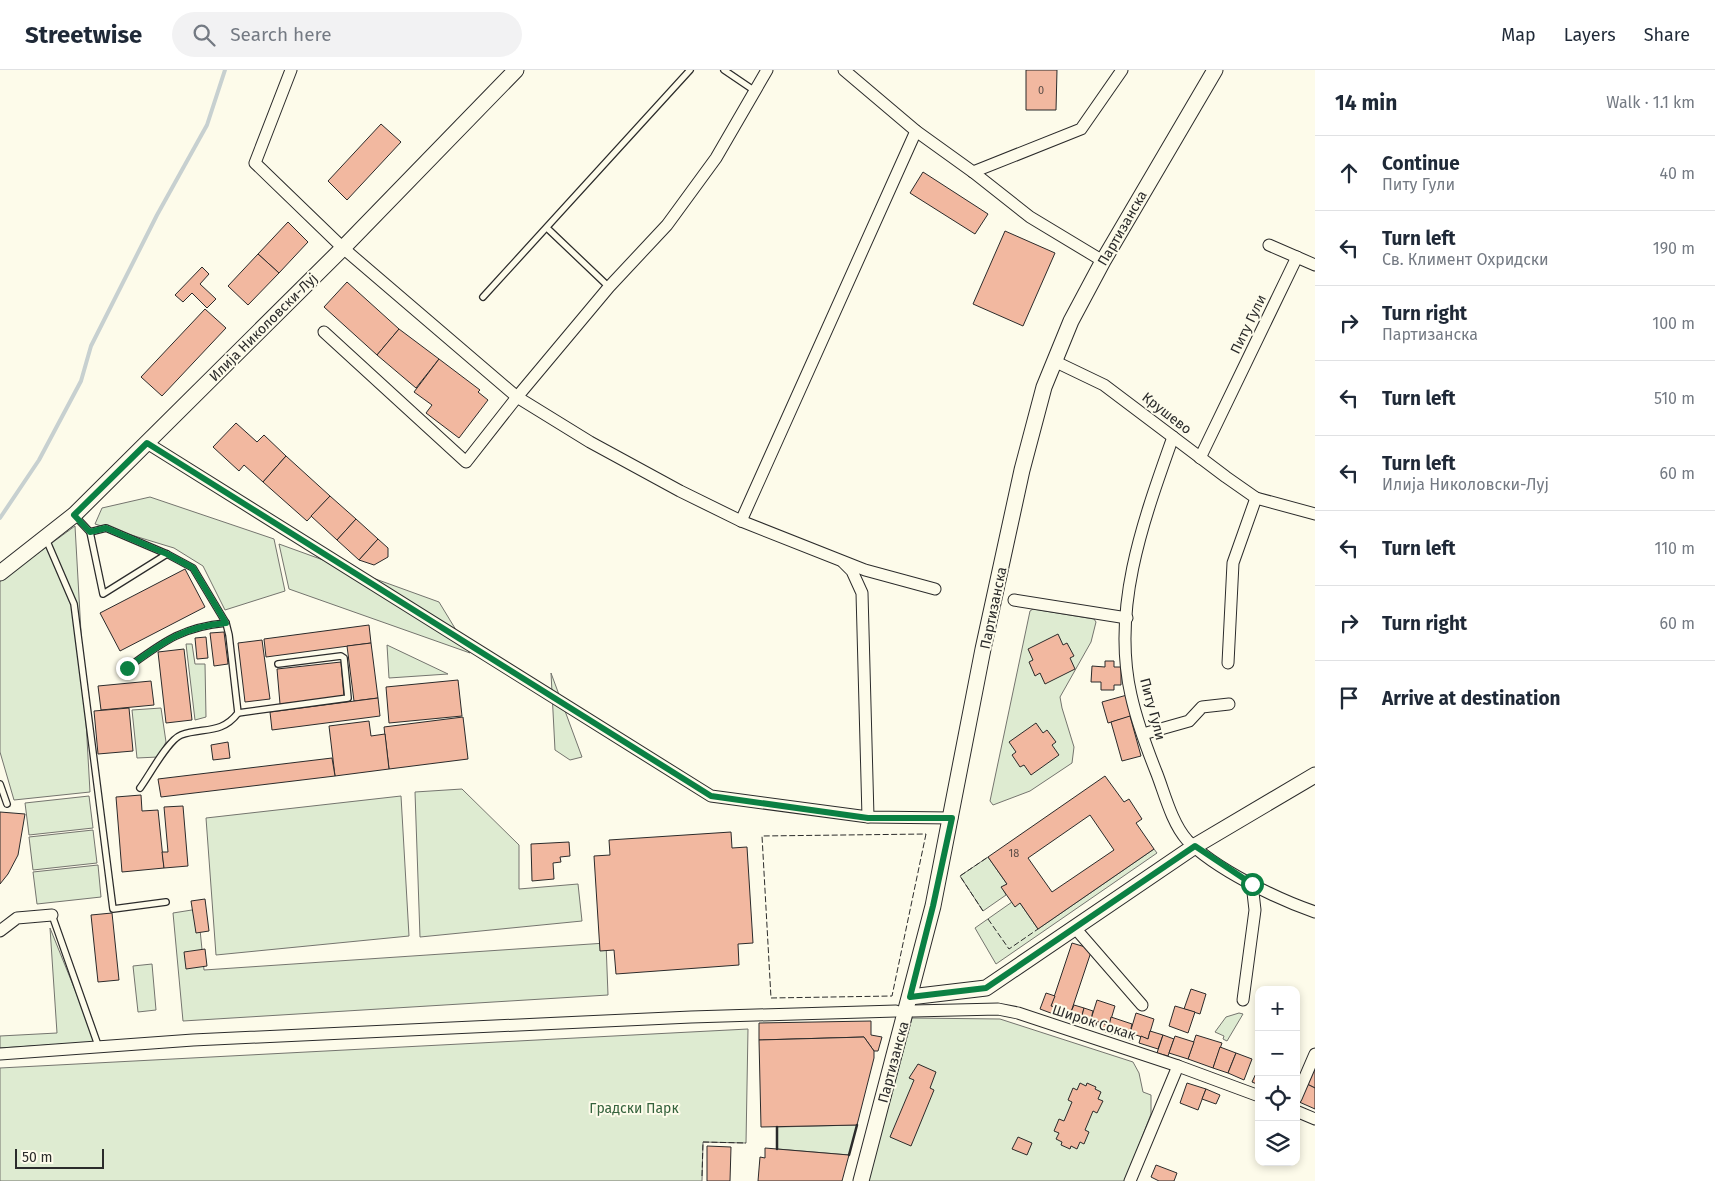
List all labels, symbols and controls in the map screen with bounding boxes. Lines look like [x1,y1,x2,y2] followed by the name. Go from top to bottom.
[172,12,522,57] search box
[25,21,142,49] text: Streetwise
[190,21,218,49] icon: search
[230,23,332,46] text: Search here
[1501,24,1536,46] text: Map
[1564,24,1616,46] text: Layers
[1644,24,1690,46] text: Share
[1038,84,1044,97] house number: 0
[1335,90,1397,116] text: 14 min
[1606,93,1695,112] text: Walk · 1.1 km
[1382,152,1460,175] text: Continue
[1335,159,1363,187] icon: ahead
[1660,164,1695,183] text: 40 m
[1382,175,1455,194] text: Питу Гули
[1094,188,1151,269] street label: Партизанска
[1382,227,1456,250] text: Turn left
[1335,234,1363,262] icon: left
[1653,239,1695,258] text: 190 m
[1382,250,1549,269] text: Св. Климент Охридски
[206,270,321,385] street label: Илија Николовски-Луј
[1227,292,1270,357] street label: Питу Гули
[1382,302,1467,325] text: Turn right
[1335,309,1363,337] icon: right
[1652,314,1695,333] text: 100 m
[1382,325,1478,344] text: Партизанска
[1335,384,1363,412] icon: left
[1382,387,1456,410] text: Turn left
[1139,389,1195,438] street label: Крушево
[1654,389,1695,408] text: 510 m
[1382,452,1456,475] text: Turn left
[1335,459,1363,487] icon: left
[1660,464,1695,483] text: 60 m
[1382,475,1549,494] text: Илија Николовски-Луј
[1335,534,1363,562] icon: left
[1382,537,1456,560] text: Turn left
[1654,539,1695,558] text: 110 m
[976,565,1011,651] street label: Партизанска
[1335,609,1363,637] icon: right
[1382,612,1467,635] text: Turn right
[1660,614,1695,633] text: 60 m
[116,657,139,680] route end
[1136,676,1169,742] street label: Питу Гули
[1335,684,1363,712] icon: arrive
[1382,687,1561,710] text: Arrive at destination
[1009,847,1019,860] house number: 18
[1241,873,1264,896] route start
[1255,986,1300,1166] map controls
[1255,986,1300,1031] button: +
[1050,1001,1138,1044] street label: Широк Сокак
[874,1019,913,1105] street label: Партизанска
[1255,1031,1300,1076] button: −
[1255,1076,1300,1121] button: locate
[589,1100,679,1117] park label: Градски Парк
[1255,1121,1300,1166] button: layers
[15,1146,104,1169] scale bar
[22,1149,53,1166] text: 50 m

